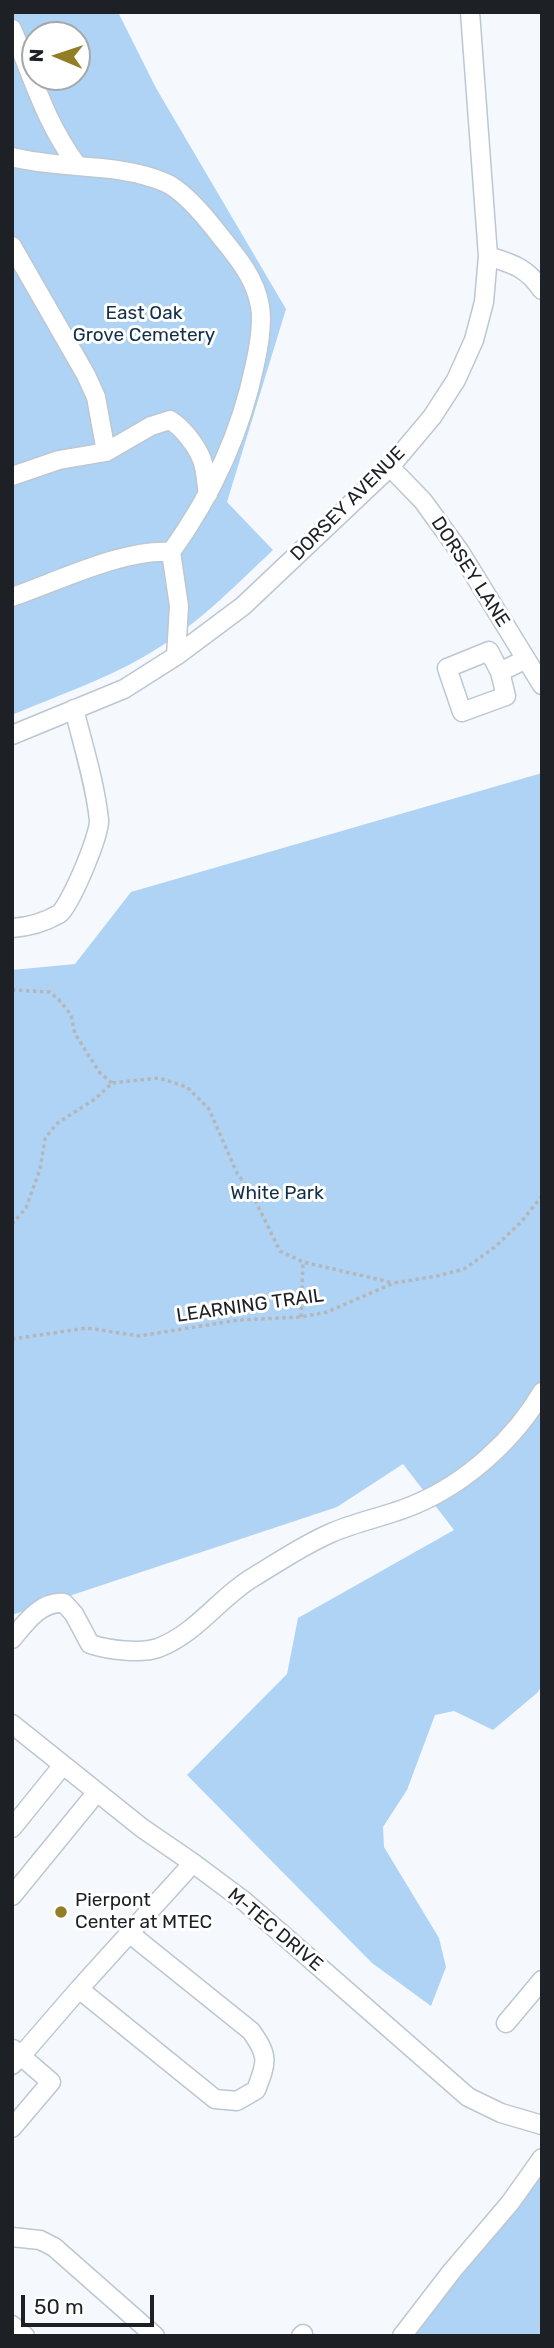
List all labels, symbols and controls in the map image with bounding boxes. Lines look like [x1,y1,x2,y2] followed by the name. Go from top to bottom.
[21,21,91,91] north arrow
[25,48,48,63] text: N
[73,303,215,347] park label: East Oak Grove Cemetery
[286,442,410,566] street label: DORSEY AVENUE
[426,513,514,631] street label: DORSEY LANE
[230,1183,324,1205] park label: White Park
[175,1284,325,1328] street label: LEARNING TRAIL
[223,1884,327,1976] street label: M-TEC DRIVE
[75,1890,212,1934] place label: Pierpont Center at MTEC
[53,1904,69,1920] marker: Pierpont Center at MTEC
[24,2282,158,2326] scale bar
[34,2294,84,2319] text: 50 m

